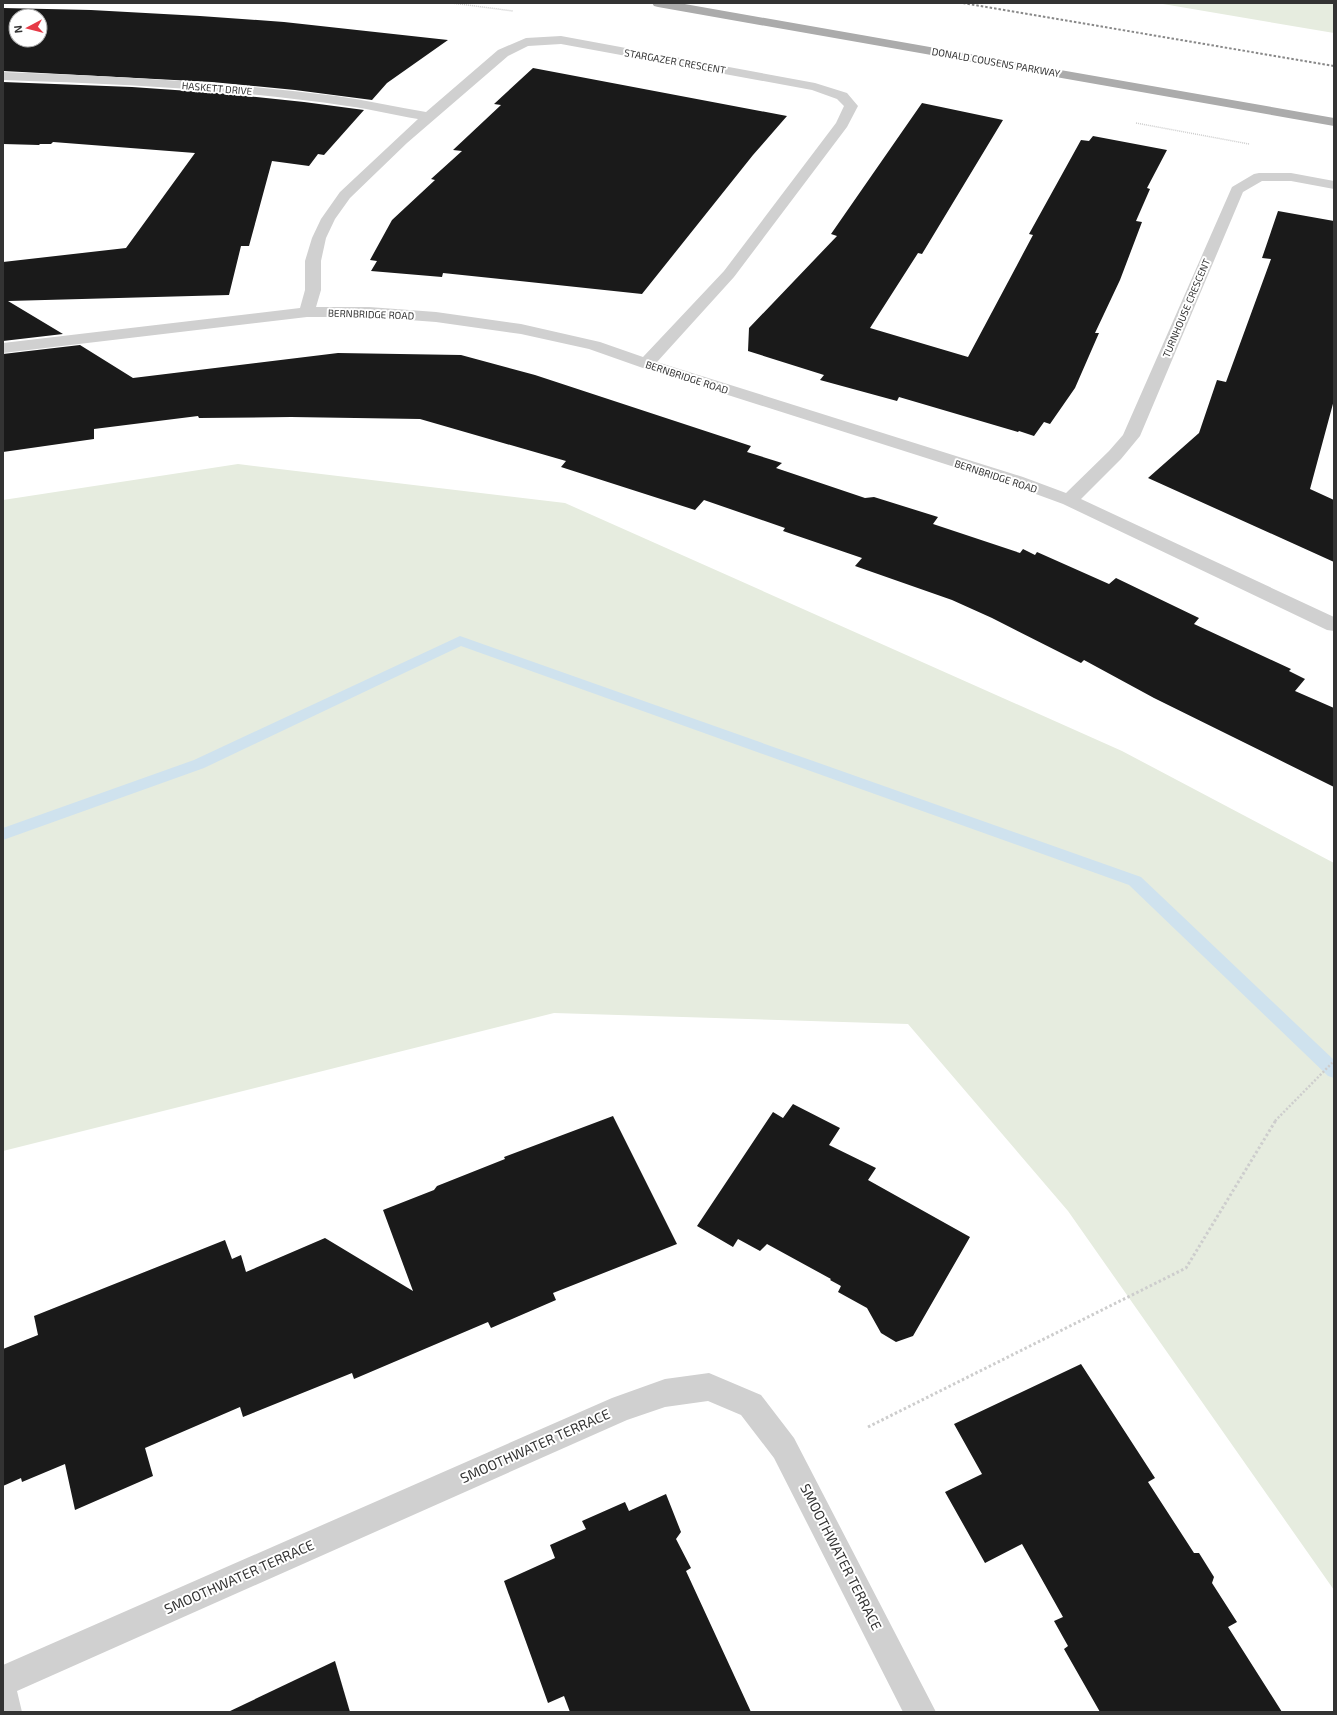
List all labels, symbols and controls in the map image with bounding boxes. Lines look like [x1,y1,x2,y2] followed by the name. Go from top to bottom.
[8,8,48,48] north arrow
[11,24,25,34] text: N
[931,45,1061,79] street label: DONALD COUSENS PARKWAY
[623,46,727,76] street label: STARGAZER CRESCENT
[181,79,253,97] street label: HASKETT DRIVE
[1160,257,1212,359] street label: TURNHOUSE CRESCENT
[328,306,415,322] street label: BERNBRIDGE ROAD
[644,358,730,396] street label: BERNBRIDGE ROAD
[953,457,1039,495] street label: BERNBRIDGE ROAD
[457,1405,612,1486] street label: SMOOTHWATER TERRACE
[797,1481,886,1633] street label: SMOOTHWATER TERRACE
[161,1536,316,1617] street label: SMOOTHWATER TERRACE

